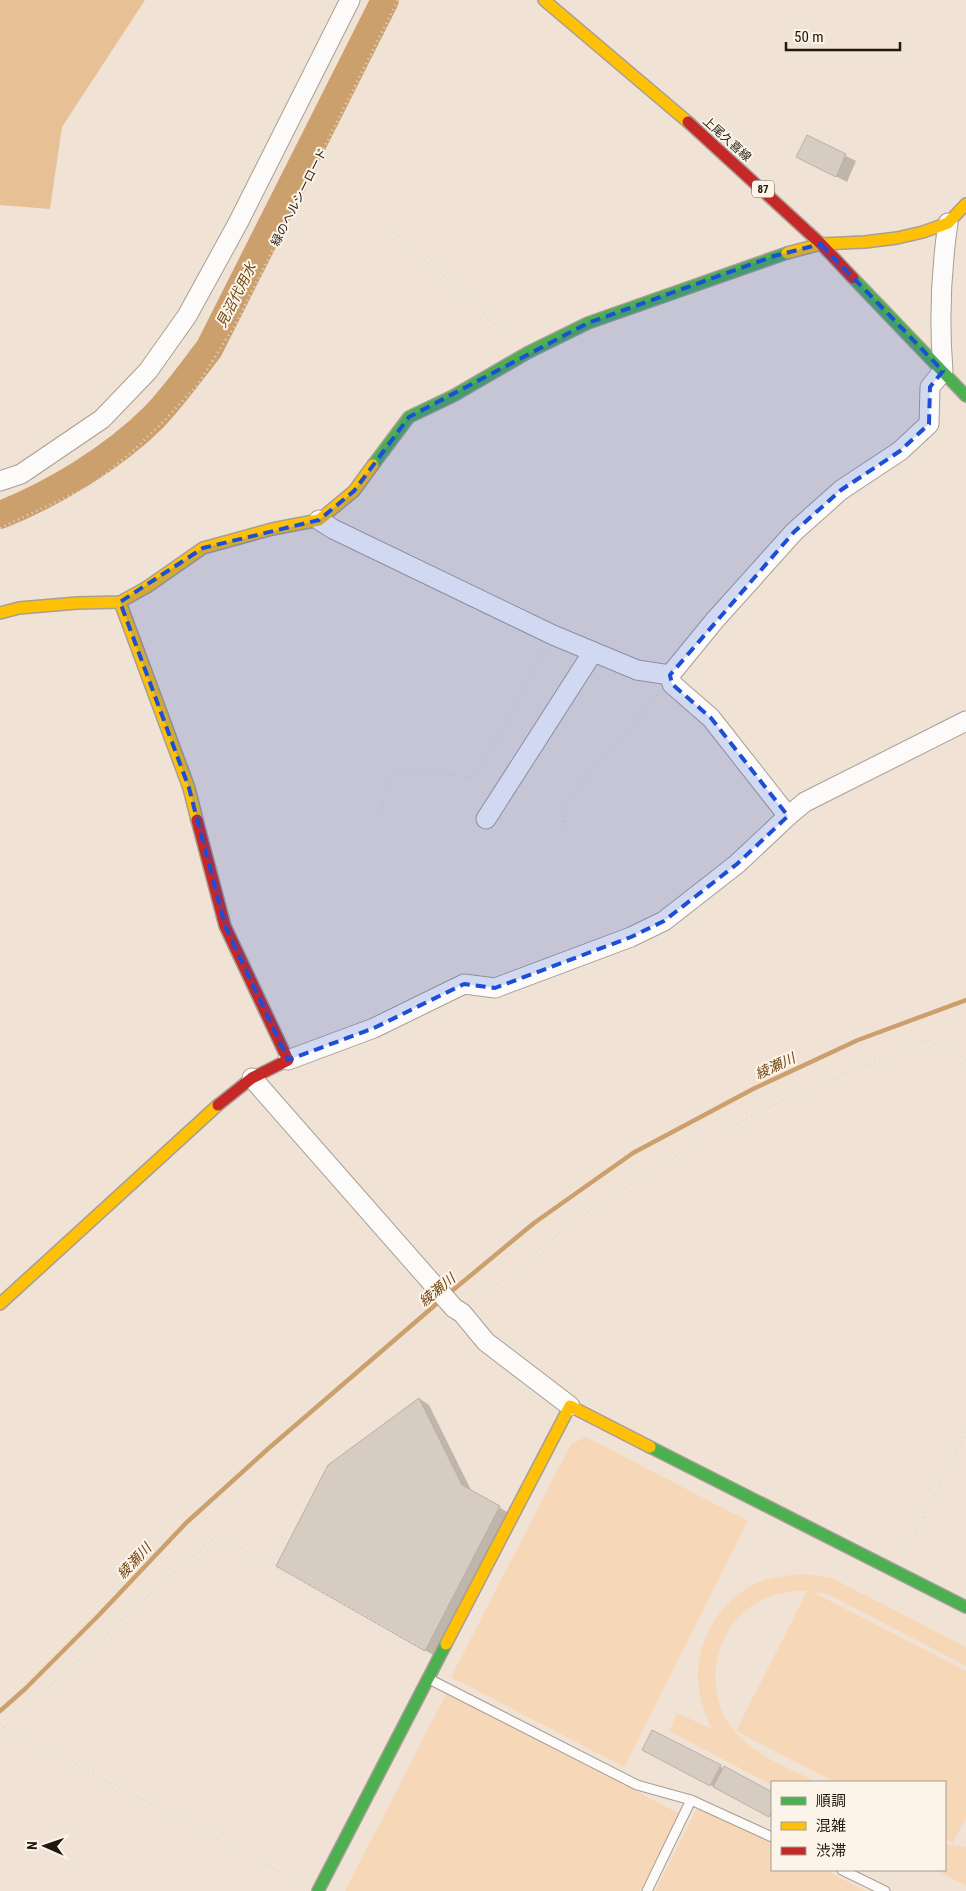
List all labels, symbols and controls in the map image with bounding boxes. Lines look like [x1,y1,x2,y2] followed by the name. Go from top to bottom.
[786,20,900,52] scale bar
[794,28,824,46] text: 50 m
[700,114,754,164] street label: 上尾久喜線
[268,146,330,248] street label: 緑のヘルシーロード
[752,180,774,198] road number: 87
[213,258,260,330] water label: 見沼代用水
[753,1049,799,1082] water label: 綾瀬川
[416,1269,460,1310] water label: 綾瀬川
[114,1539,156,1582] water label: 綾瀬川
[771,1781,946,1871] legend
[816,1792,846,1810] text: 順調
[816,1817,846,1835] text: 混雑
[20,1821,70,1871] north arrow
[24,1841,40,1850] text: N
[816,1842,846,1860] text: 渋滞

